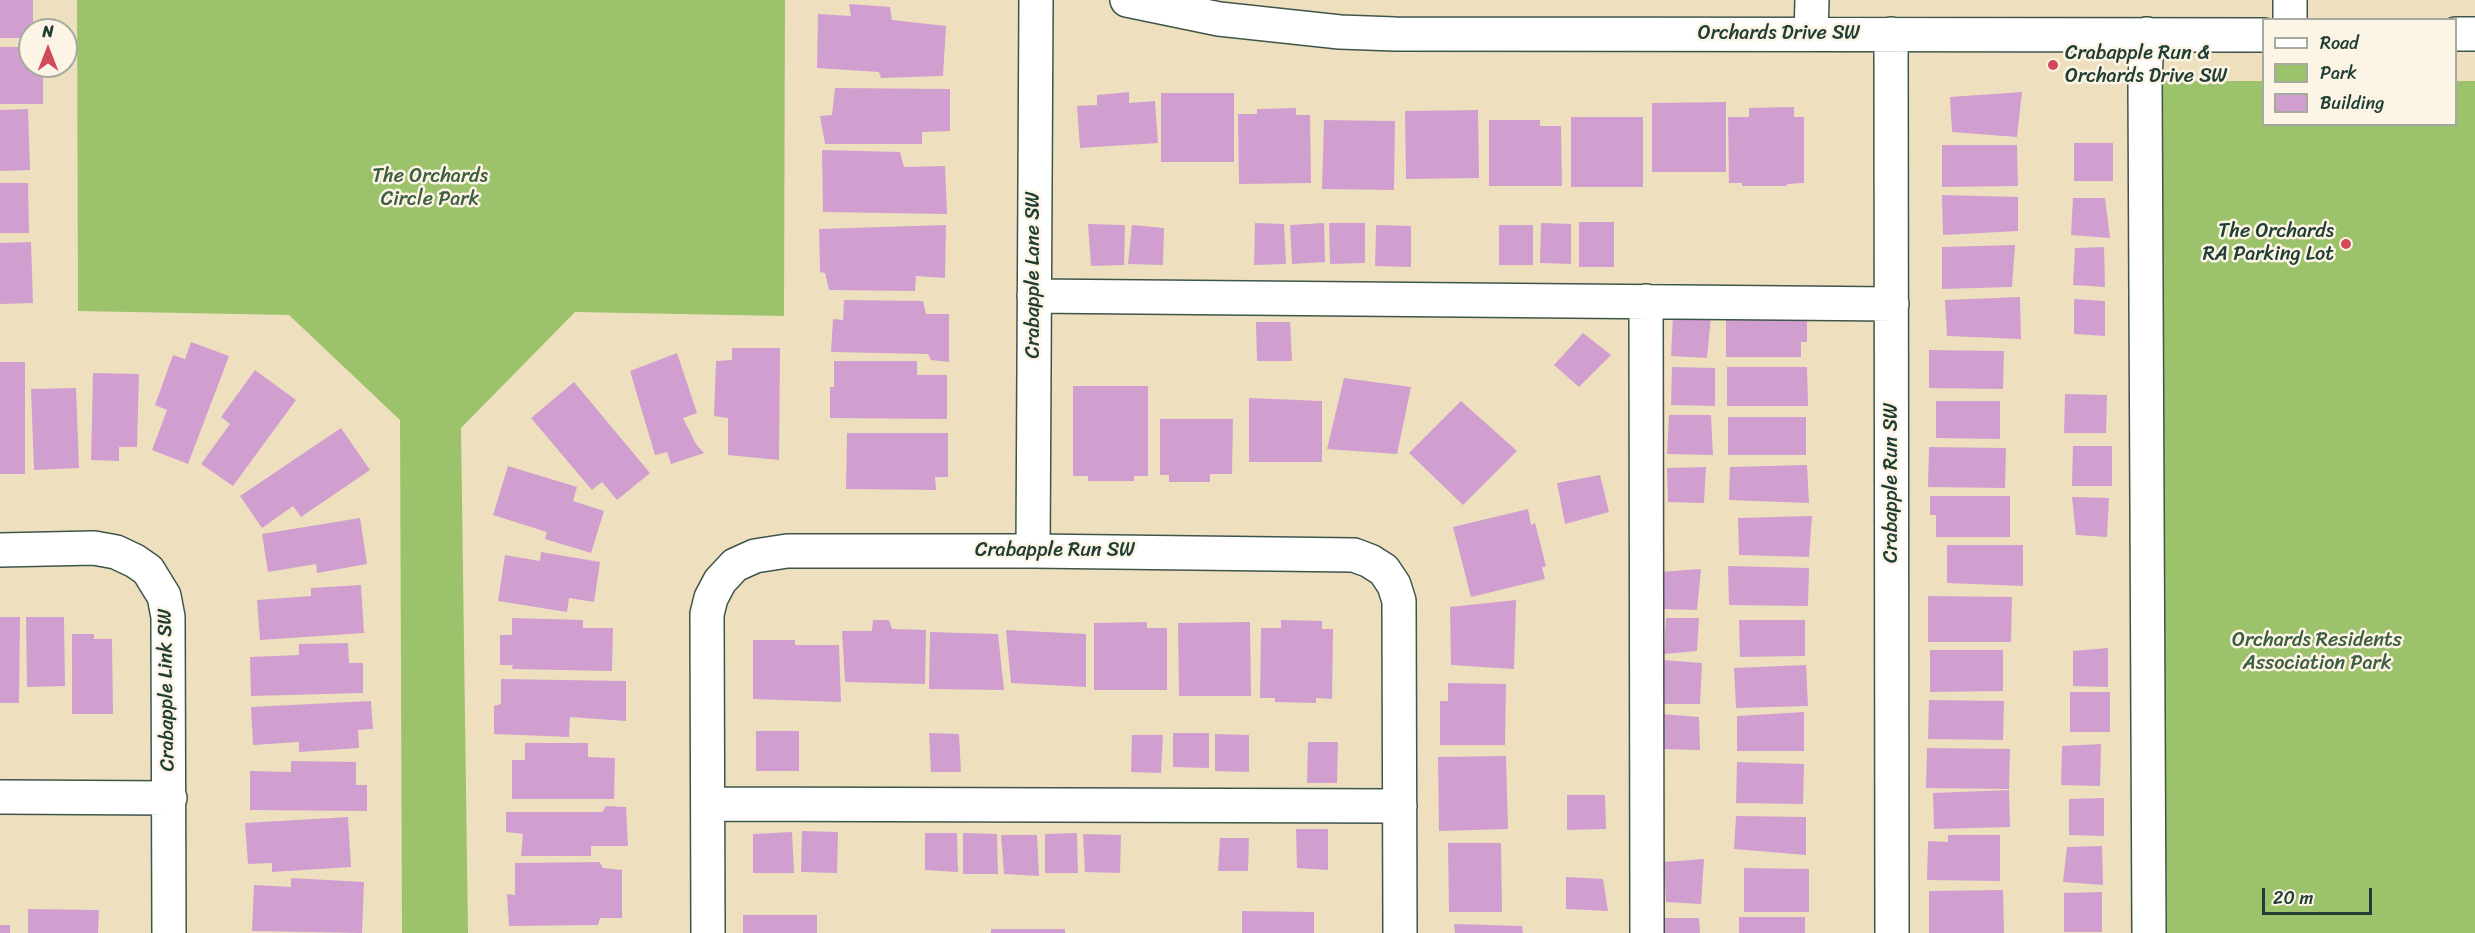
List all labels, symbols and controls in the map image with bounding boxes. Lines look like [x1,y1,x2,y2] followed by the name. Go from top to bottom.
[42,17,54,46] text: N
[18,18,78,78] north arrow
[2262,18,2457,126] legend
[1698,22,1860,46] street label: Orchards Drive SW
[2320,27,2359,59] text: Road
[2065,42,2227,89] place label: Crabapple Run & Orchards Drive SW
[2320,57,2357,89] text: Park
[2046,58,2060,72] marker: Crabapple Run & Orchards Drive SW
[2320,87,2384,119] text: Building
[372,165,488,212] park label: The Orchards Circle Park
[1022,192,1046,358] street label: Crabapple Lane SW
[2203,220,2334,267] place label: The Orchards RA Parking Lot
[2339,237,2353,251] marker: The Orchards RA Parking Lot
[1880,403,1904,563] street label: Crabapple Run SW
[975,539,1135,563] street label: Crabapple Run SW
[154,608,180,772] street label: Crabapple Link SW
[2232,629,2402,676] park label: Orchards Residents Association Park
[2265,876,2374,914] scale bar
[2273,882,2313,914] text: 20 m

